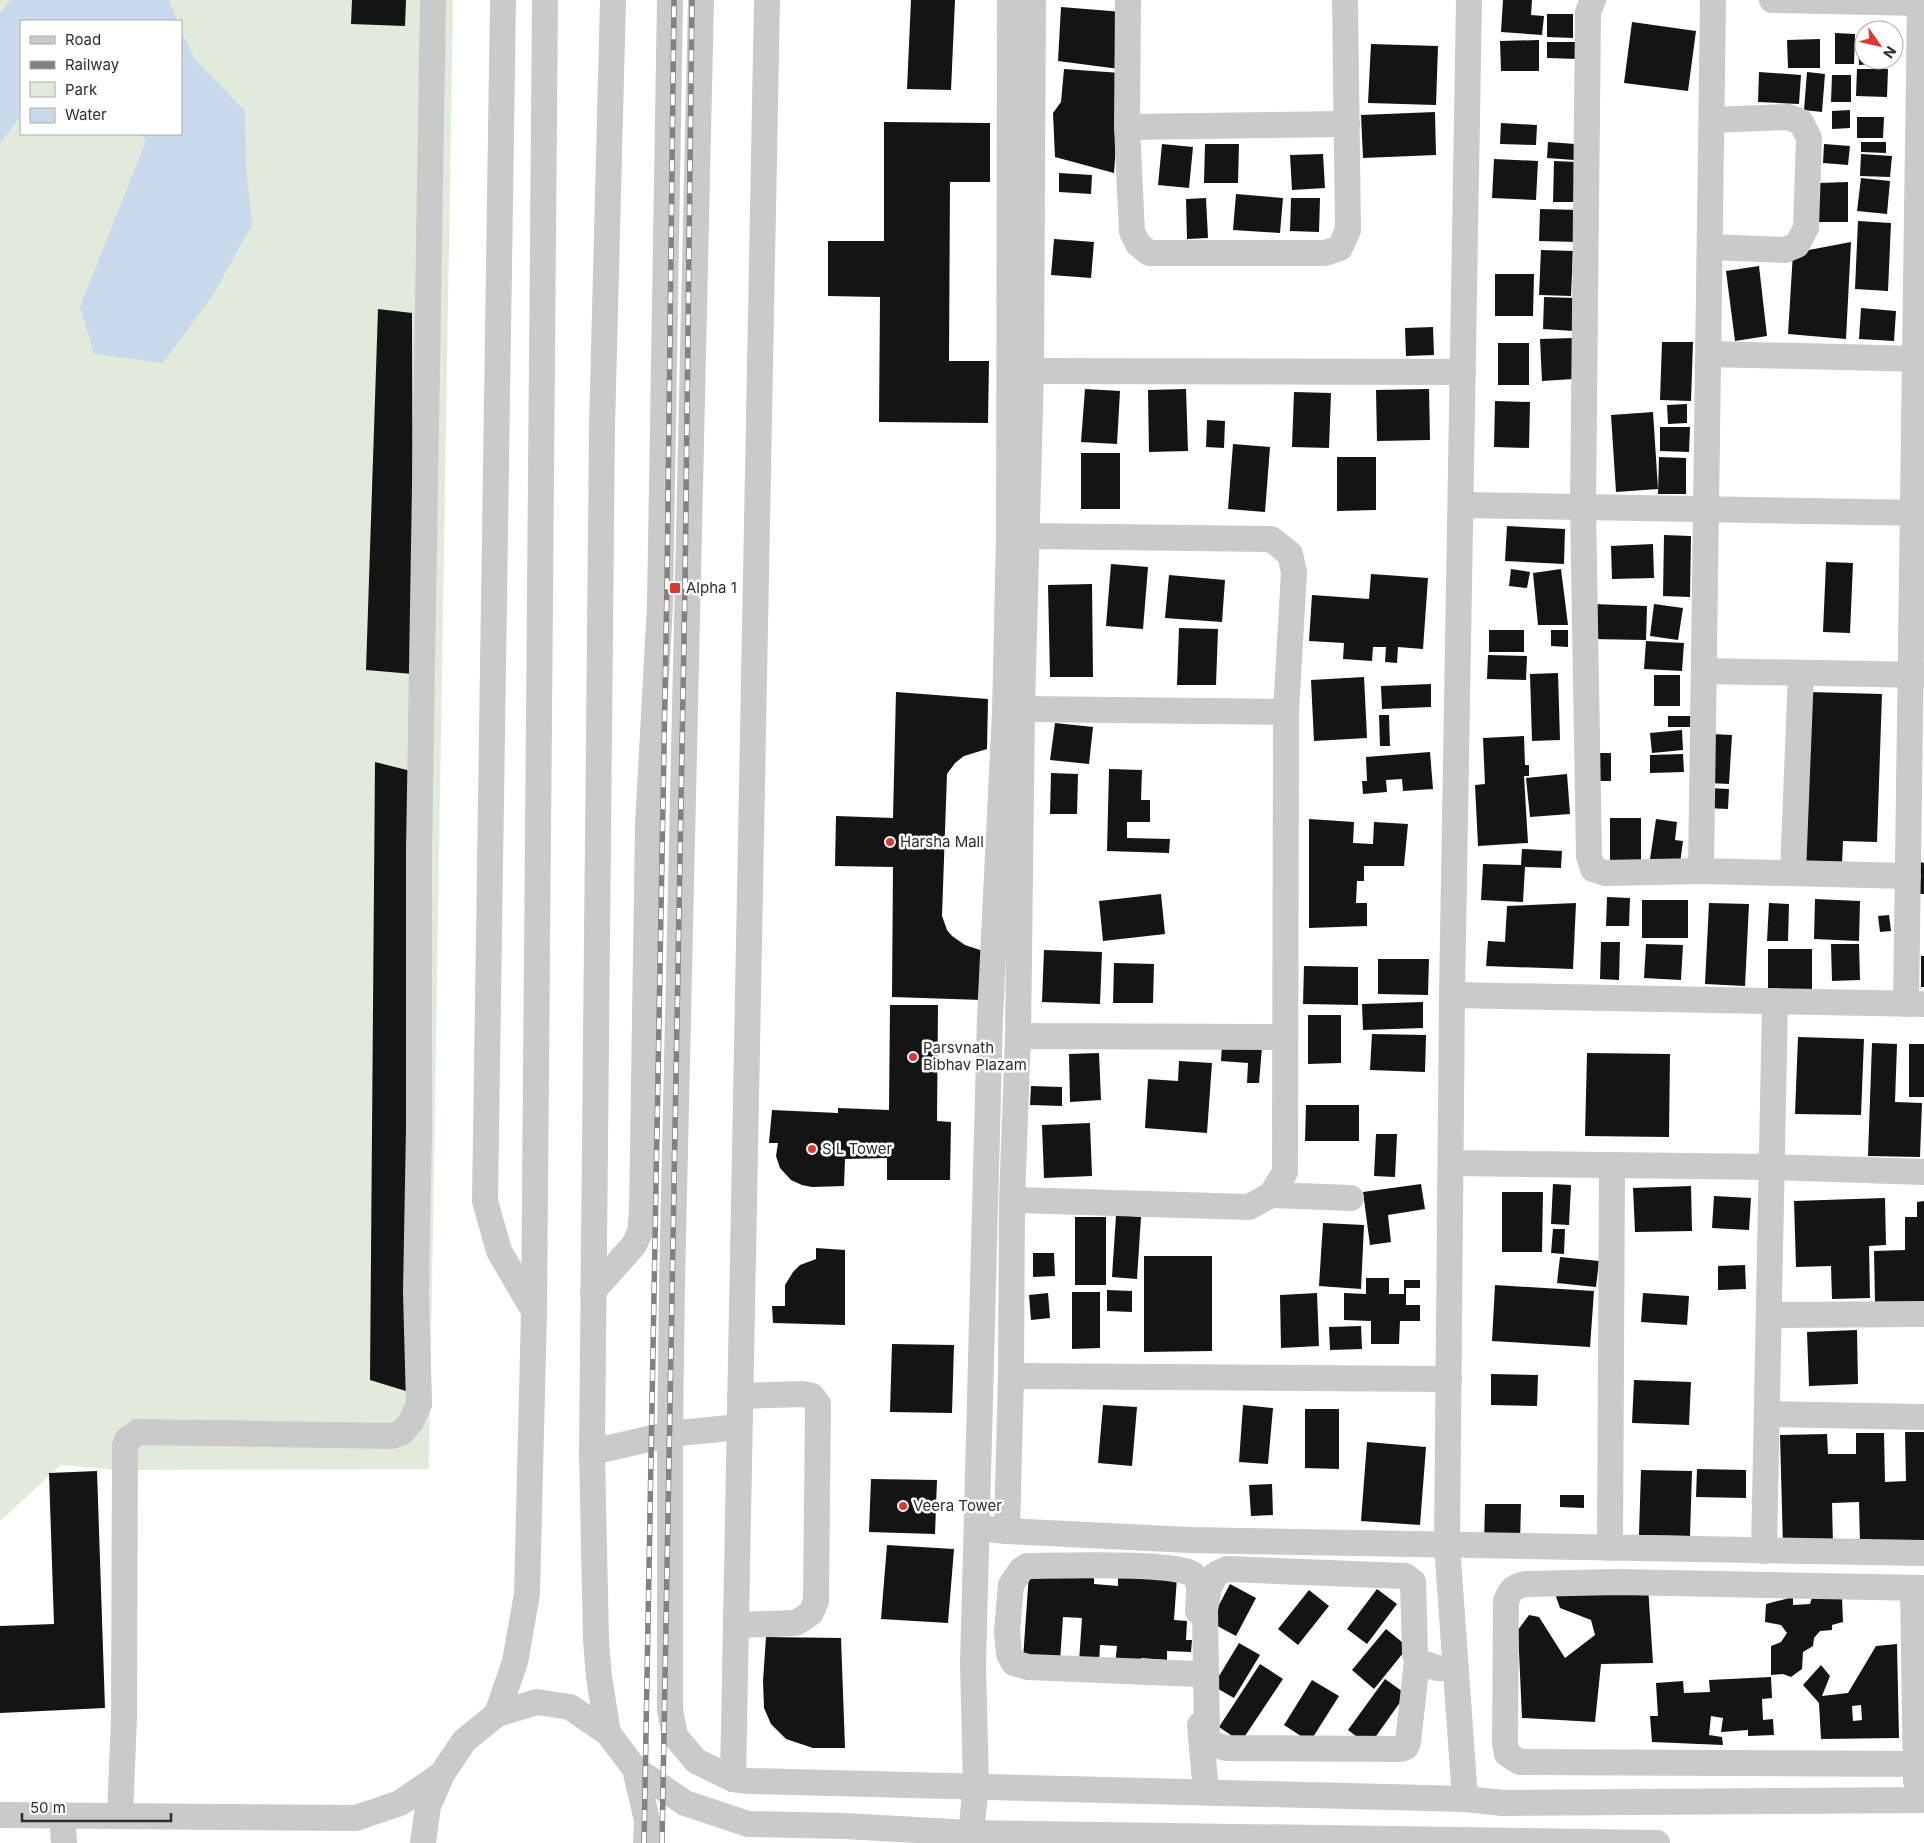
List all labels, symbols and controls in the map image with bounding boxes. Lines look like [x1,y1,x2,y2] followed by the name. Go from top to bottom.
[20,20,182,135] legend
[1854,20,1904,70] north arrow
[65,30,101,49] text: Road
[1880,43,1900,62] text: N
[65,55,120,74] text: Railway
[65,80,98,99] text: Park
[65,105,107,124] text: Water
[686,578,737,597] place label: Alpha 1
[668,581,682,595] marker: Alpha 1
[900,832,984,851] place label: Harsha Mall
[884,836,896,848] marker: Harsha Mall
[923,1038,1027,1074] place label: Parsvnath Bibhav Plazam
[907,1051,919,1063] marker: Parsvnath Bibhav Plazam
[822,1139,893,1158] place label: S L Tower
[806,1143,818,1155] marker: S L Tower
[913,1496,1002,1515] place label: Veera Tower
[897,1500,909,1512] marker: Veera Tower
[22,1790,171,1822] scale bar
[30,1798,66,1817] text: 50 m

